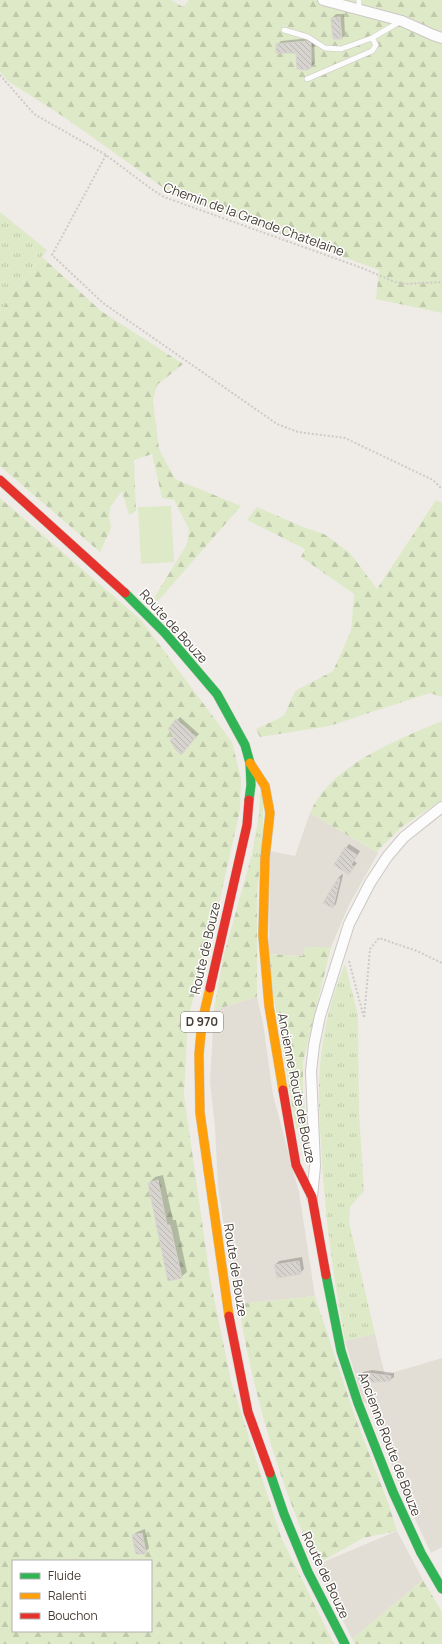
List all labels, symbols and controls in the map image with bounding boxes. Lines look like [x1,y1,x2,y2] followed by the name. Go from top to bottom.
[161,178,347,260] street label: Chemin de la Grande Chatelaine
[136,585,212,667] street label: Route de Bouze
[186,900,224,996] street label: Route de Bouze
[274,1011,321,1165] street label: Ancienne Route de Bouze
[181,1012,223,1032] road number: D 970
[220,1222,252,1318] street label: Route de Bouze
[354,1369,426,1519] street label: Ancienne Route de Bouze
[298,1529,354,1622] street label: Route de Bouze
[12,1560,152,1632] legend
[48,1567,81,1584] text: Fluide
[48,1587,87,1604] text: Ralenti
[48,1607,98,1624] text: Bouchon

